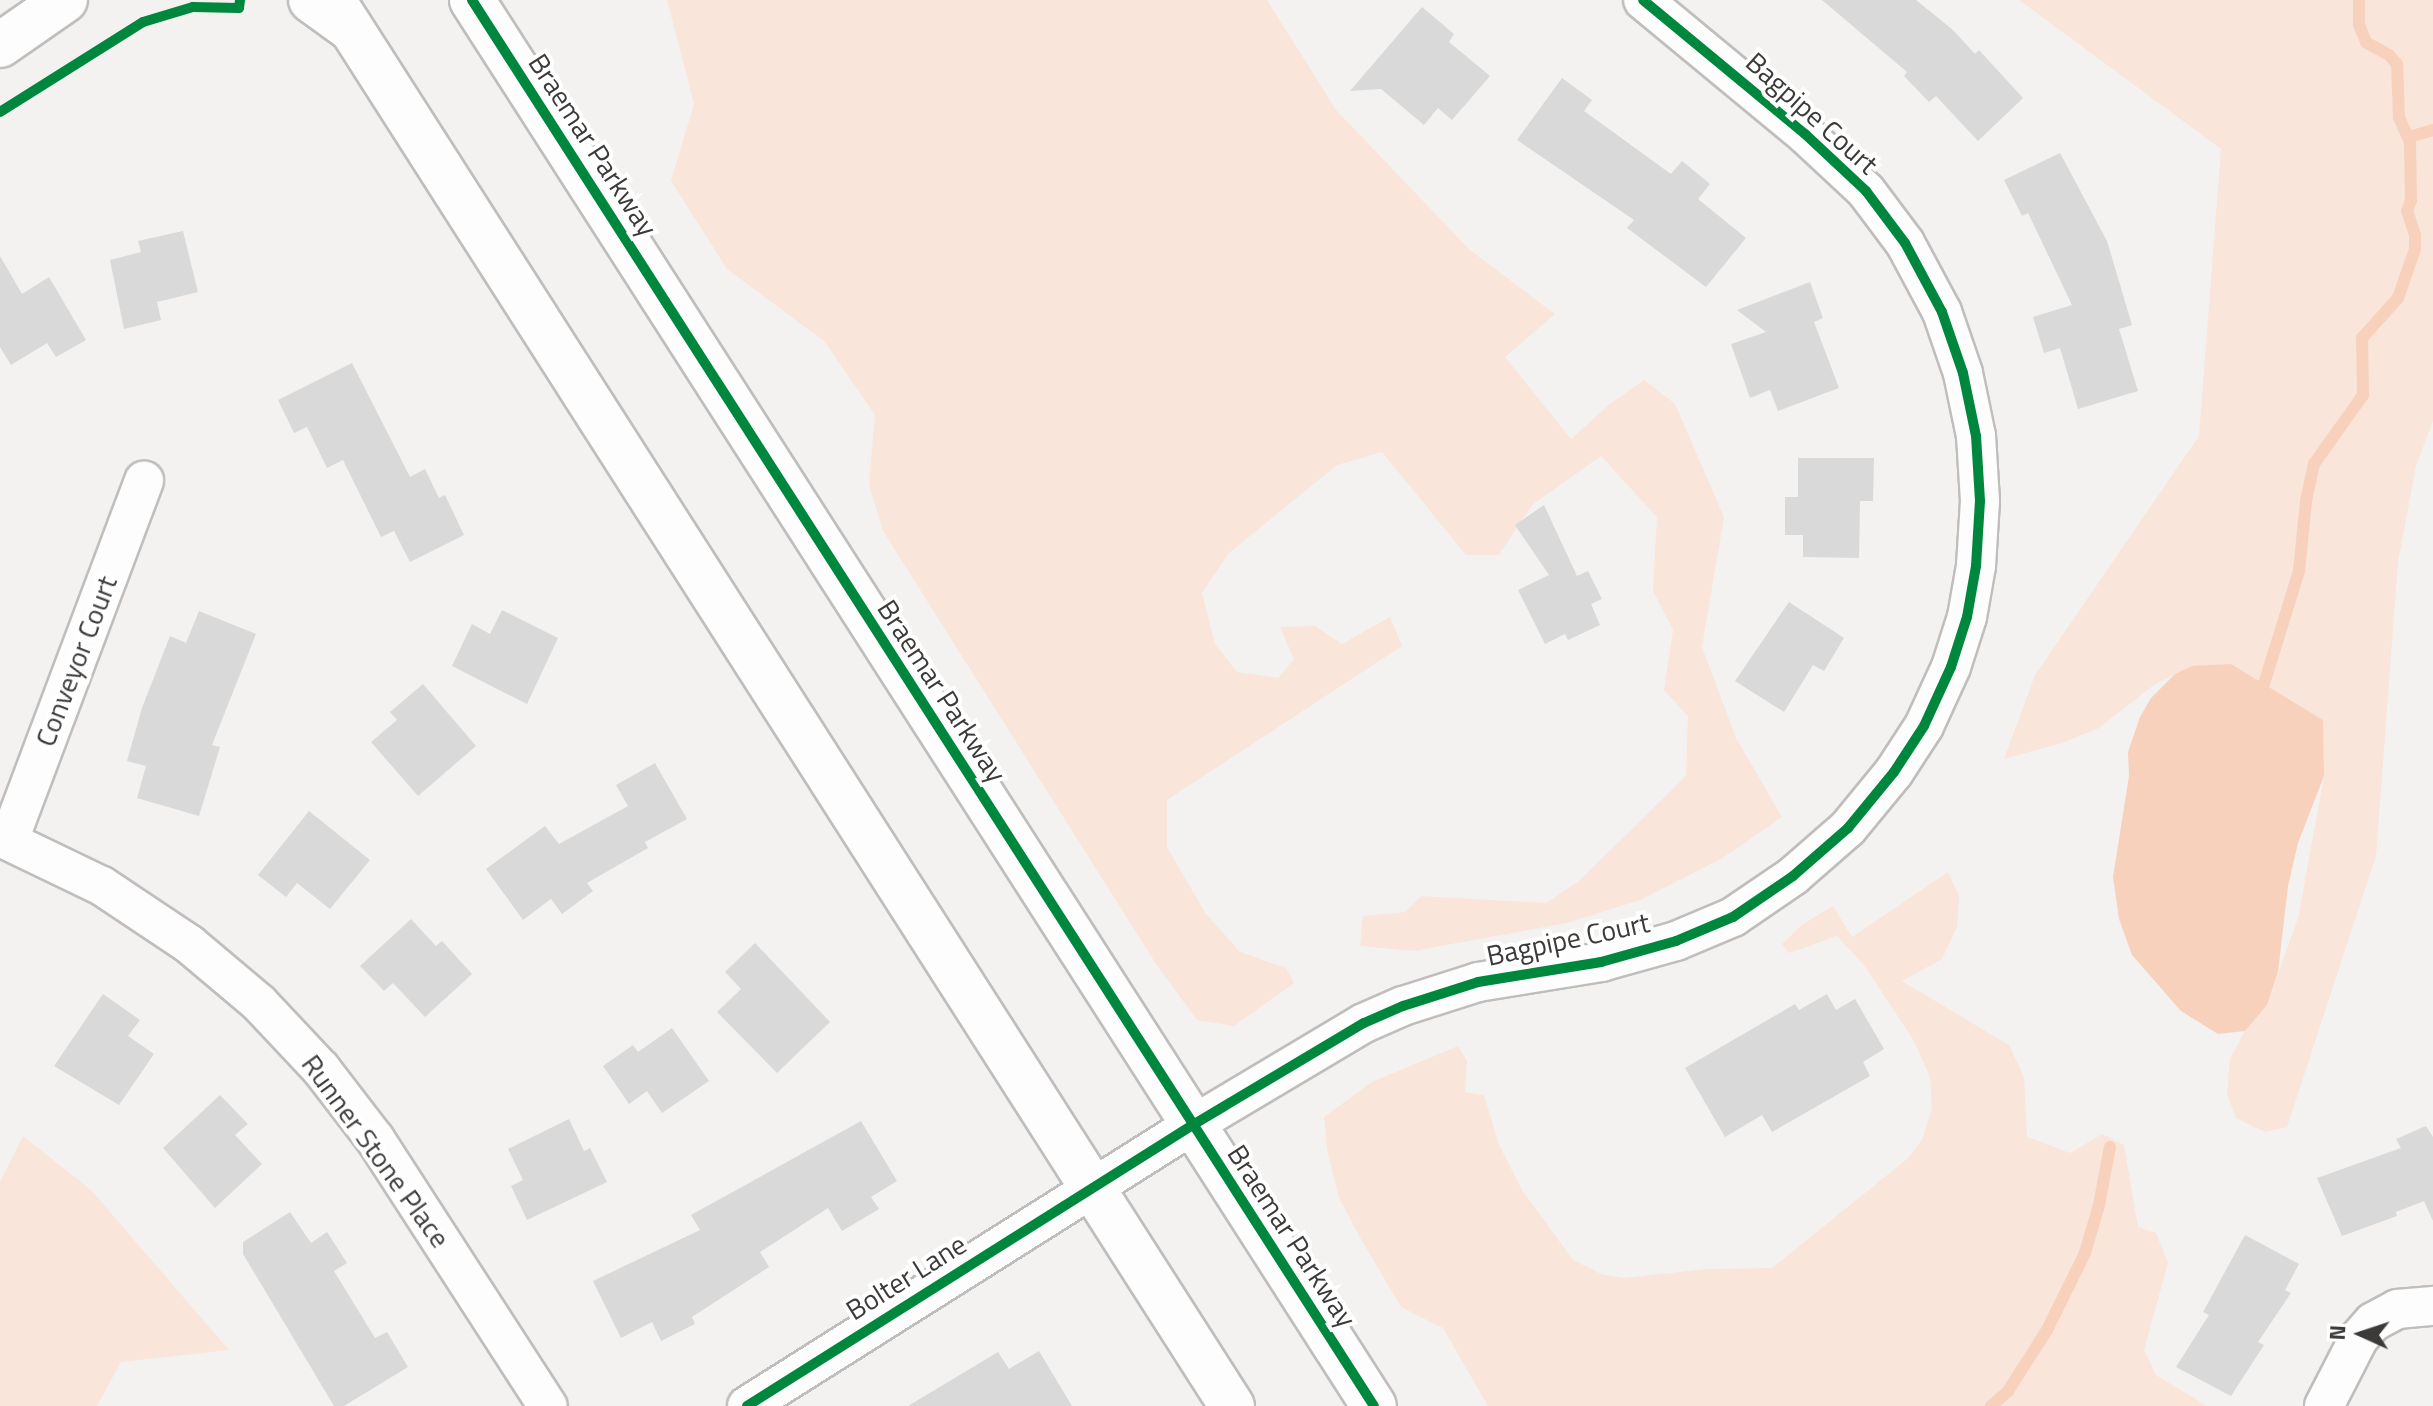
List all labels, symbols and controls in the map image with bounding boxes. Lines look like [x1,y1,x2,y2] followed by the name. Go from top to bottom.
[1739,45,1885,181] street label: Bagpipe Court
[522,48,664,242] street label: Braemar Parkway
[28,571,124,751] street label: Conveyor Court
[871,594,1013,788] street label: Braemar Parkway
[1483,905,1653,973] street label: Bagpipe Court
[295,1048,457,1254] street label: Runner Stone Place
[1221,1139,1363,1333] street label: Braemar Parkway
[840,1227,972,1327] street label: Bolter Lane
[2321,1294,2401,1374] north arrow
[2320,1324,2354,1341] text: N

